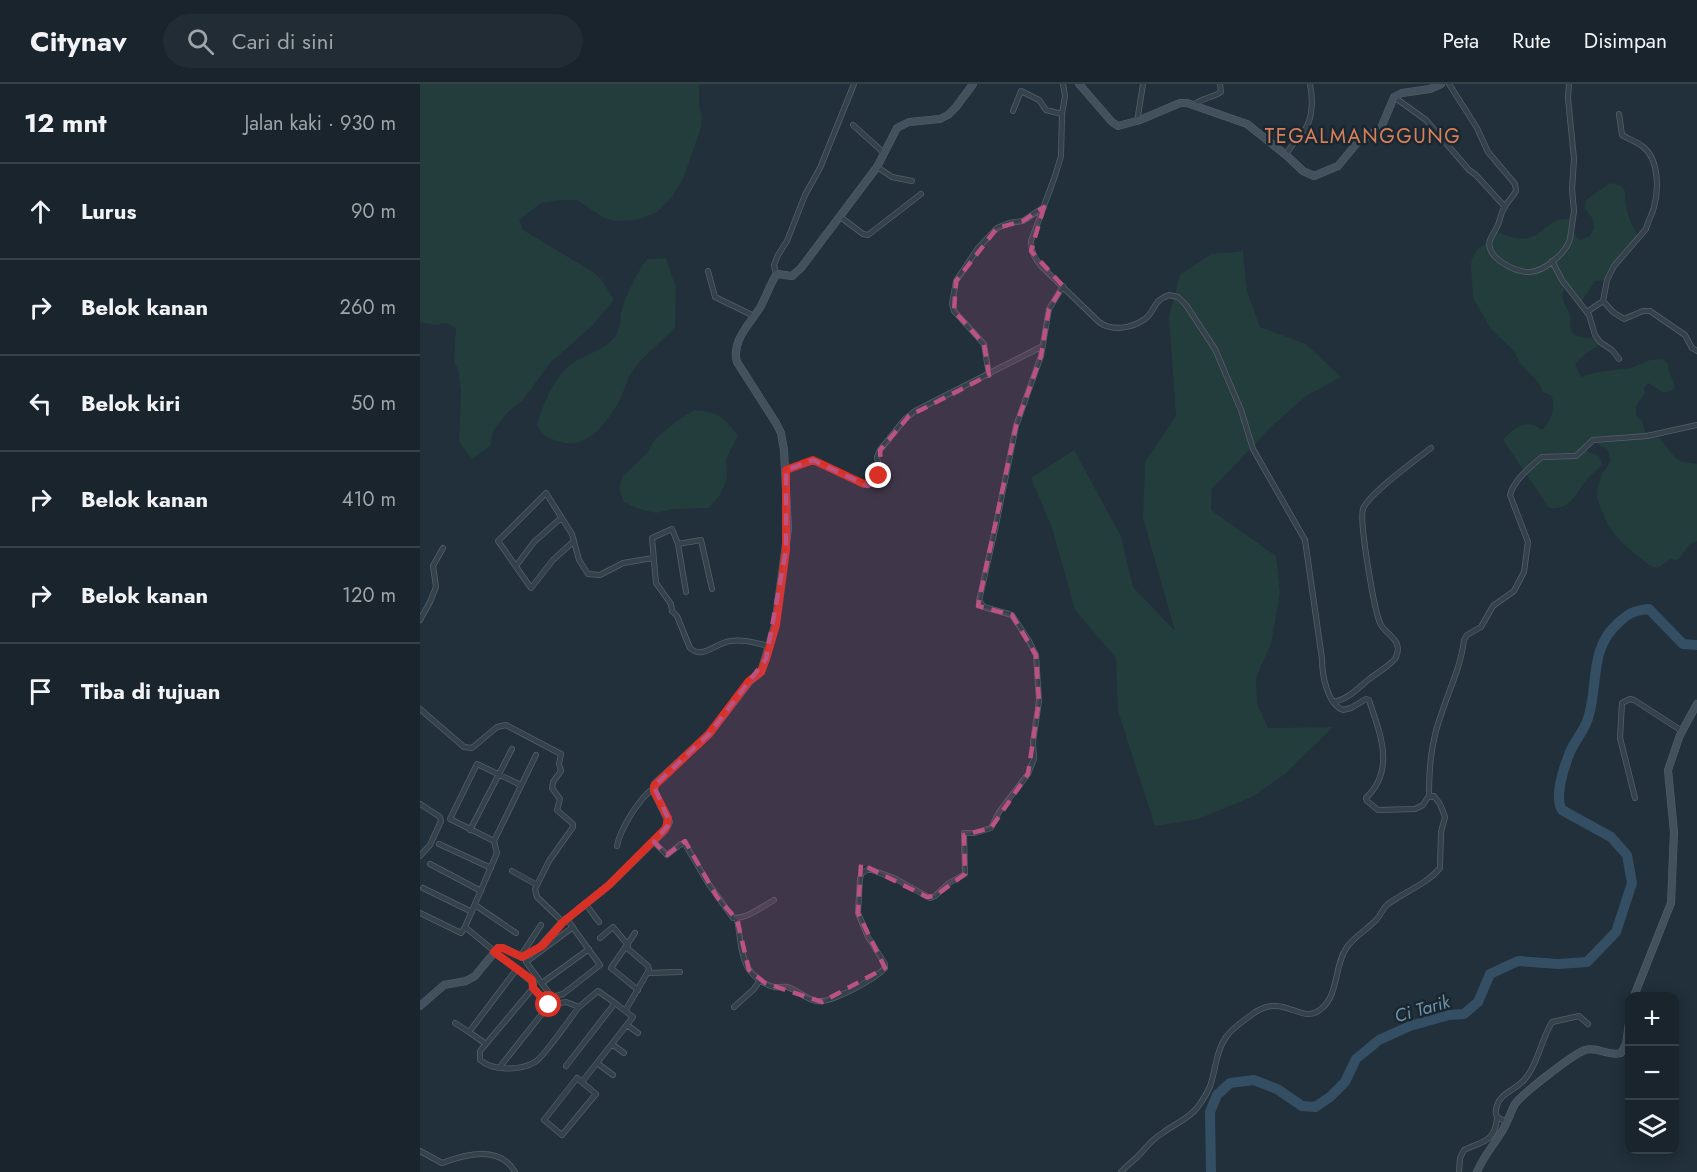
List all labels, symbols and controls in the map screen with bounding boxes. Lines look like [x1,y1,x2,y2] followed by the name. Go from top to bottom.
[163,14,583,68] search box
[30,21,127,62] text: Citynav
[184,25,217,58] icon: search
[232,25,334,57] text: Cari di sini
[1442,26,1479,56] text: Peta
[1512,26,1551,56] text: Rute
[1584,26,1667,56] text: Disimpan
[24,104,107,142] text: 12 mnt
[244,109,396,138] text: Jalan kaki · 930 m
[1265,122,1461,151] district label: TEGALMANGGUNG
[24,195,57,228] icon: ahead
[81,195,137,227] text: Lurus
[351,197,396,226] text: 90 m
[24,291,57,324] icon: right
[81,291,208,323] text: Belok kanan
[340,293,396,322] text: 260 m
[24,387,57,420] icon: left
[81,387,180,419] text: Belok kiri
[351,389,396,418] text: 50 m
[865,462,891,488] route end
[24,483,57,516] icon: right
[81,483,208,515] text: Belok kanan
[342,485,396,514] text: 410 m
[24,579,57,612] icon: right
[81,579,208,611] text: Belok kanan
[342,581,396,610] text: 120 m
[24,675,57,708] icon: arrive
[81,675,220,707] text: Tiba di tujuan
[1391,988,1454,1029] water label: Ci Tarik
[535,991,561,1017] route start
[1625,992,1679,1154] map controls
[1625,992,1679,1046] button: +
[1625,1046,1679,1100] button: −
[1625,1100,1679,1154] button: layers

